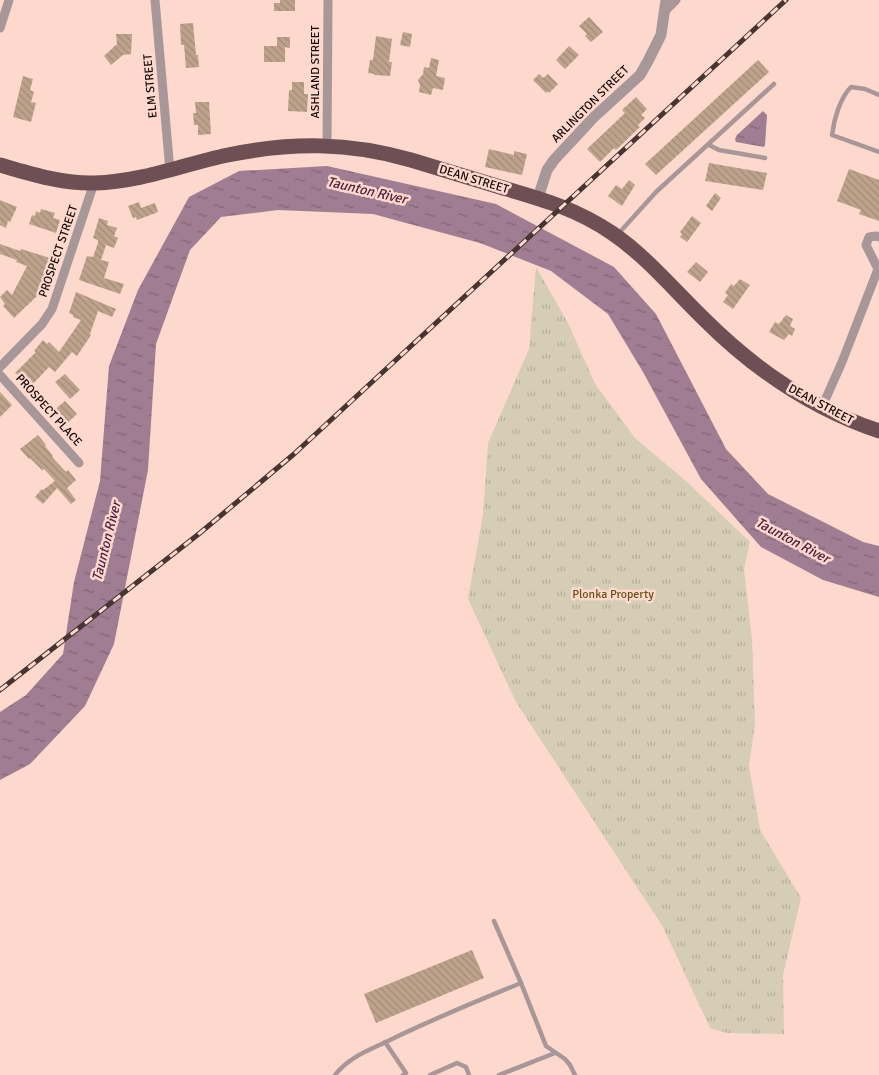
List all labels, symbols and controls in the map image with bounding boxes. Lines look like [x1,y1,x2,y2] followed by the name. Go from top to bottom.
[308,25,323,119] street label: ASHLAND STREET
[140,53,161,119] street label: ELM STREET
[549,62,632,146] street label: ARLINGTON STREET
[437,162,510,197] street label: DEAN STREET
[325,173,410,208] water label: Taunton River
[36,203,81,299] street label: PROSPECT STREET
[12,371,85,450] street label: PROSPECT PLACE
[786,381,856,428] street label: DEAN STREET
[88,498,125,583] water label: Taunton River
[753,514,834,568] water label: Taunton River
[572,587,654,602] park label: Plonka Property

